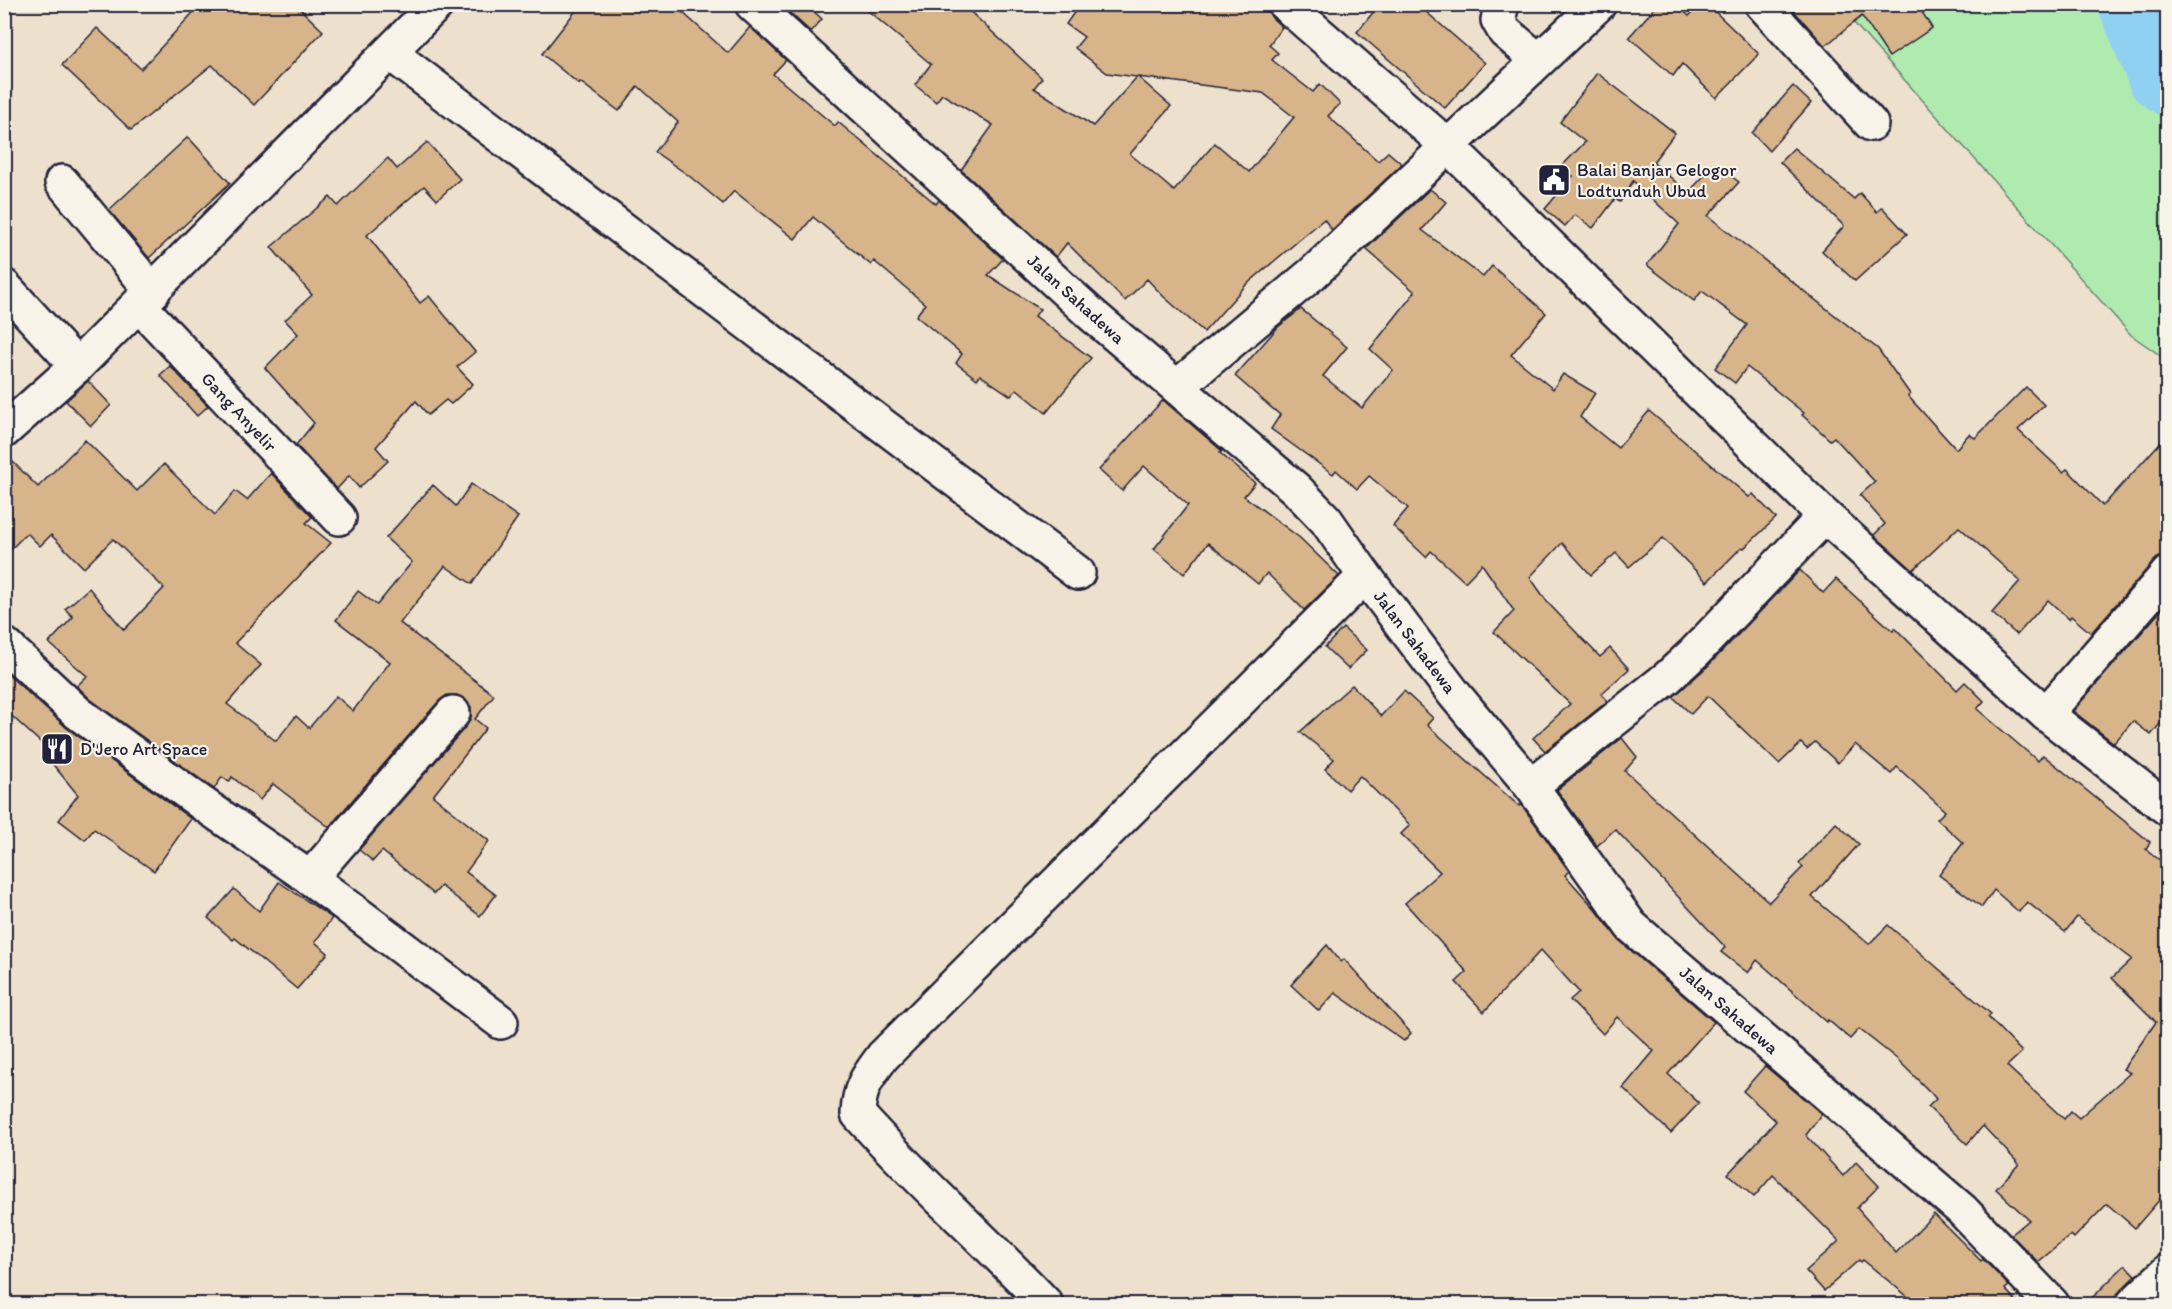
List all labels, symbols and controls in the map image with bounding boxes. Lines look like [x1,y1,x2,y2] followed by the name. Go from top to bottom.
[1577,159,1737,202] place label: Balai Banjar Gelogor Lodtunduh Ubud
[1536,162,1572,198] public building icon: Balai Banjar Gelogor Lodtunduh Ubud
[1023,249,1130,349] street label: Jalan Sahadewa
[197,368,282,457] street label: Gang Anyelir
[1369,586,1461,699] street label: Jalan Sahadewa
[39,731,75,767] restaurant icon: D'Jero Art Space
[80,738,207,760] place label: D'Jero Art Space
[1675,961,1783,1059] street label: Jalan Sahadewa

